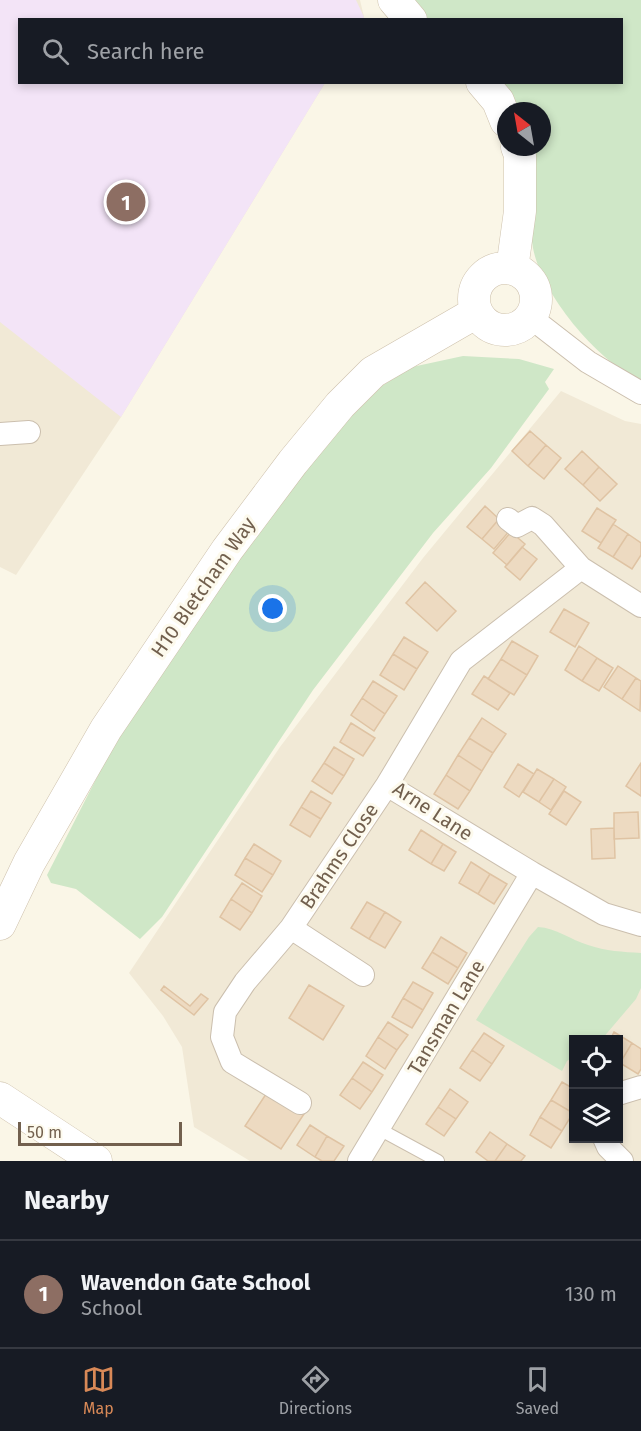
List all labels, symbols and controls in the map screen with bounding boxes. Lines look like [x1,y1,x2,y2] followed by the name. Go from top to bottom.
[18,18,623,84] search box
[39,35,72,68] icon: search
[87,38,205,65] text: Search here
[497,102,551,156] north arrow
[106,180,146,224] pin: 1
[146,512,260,662] street label: H10 Bletcham Way
[258,594,287,623] your location
[389,776,477,846] street label: Arne Lane
[295,799,383,913] street label: Brahms Close
[402,955,490,1079] street label: Tansman Lane
[569,1035,623,1143] map controls
[569,1035,623,1089] button: locate
[569,1089,623,1143] button: layers
[18,1119,182,1146] scale bar
[27,1123,62,1142] text: 50 m
[24,1185,109,1216] text: Nearby
[81,1269,310,1296] text: Wavendon Gate School
[39,1282,48,1306] text: 1
[565,1282,617,1306] text: 130 m
[81,1296,142,1320] text: School
[82,1363,115,1418] tab: Map
[279,1363,352,1418] tab: Directions
[516,1363,559,1418] tab: Saved

